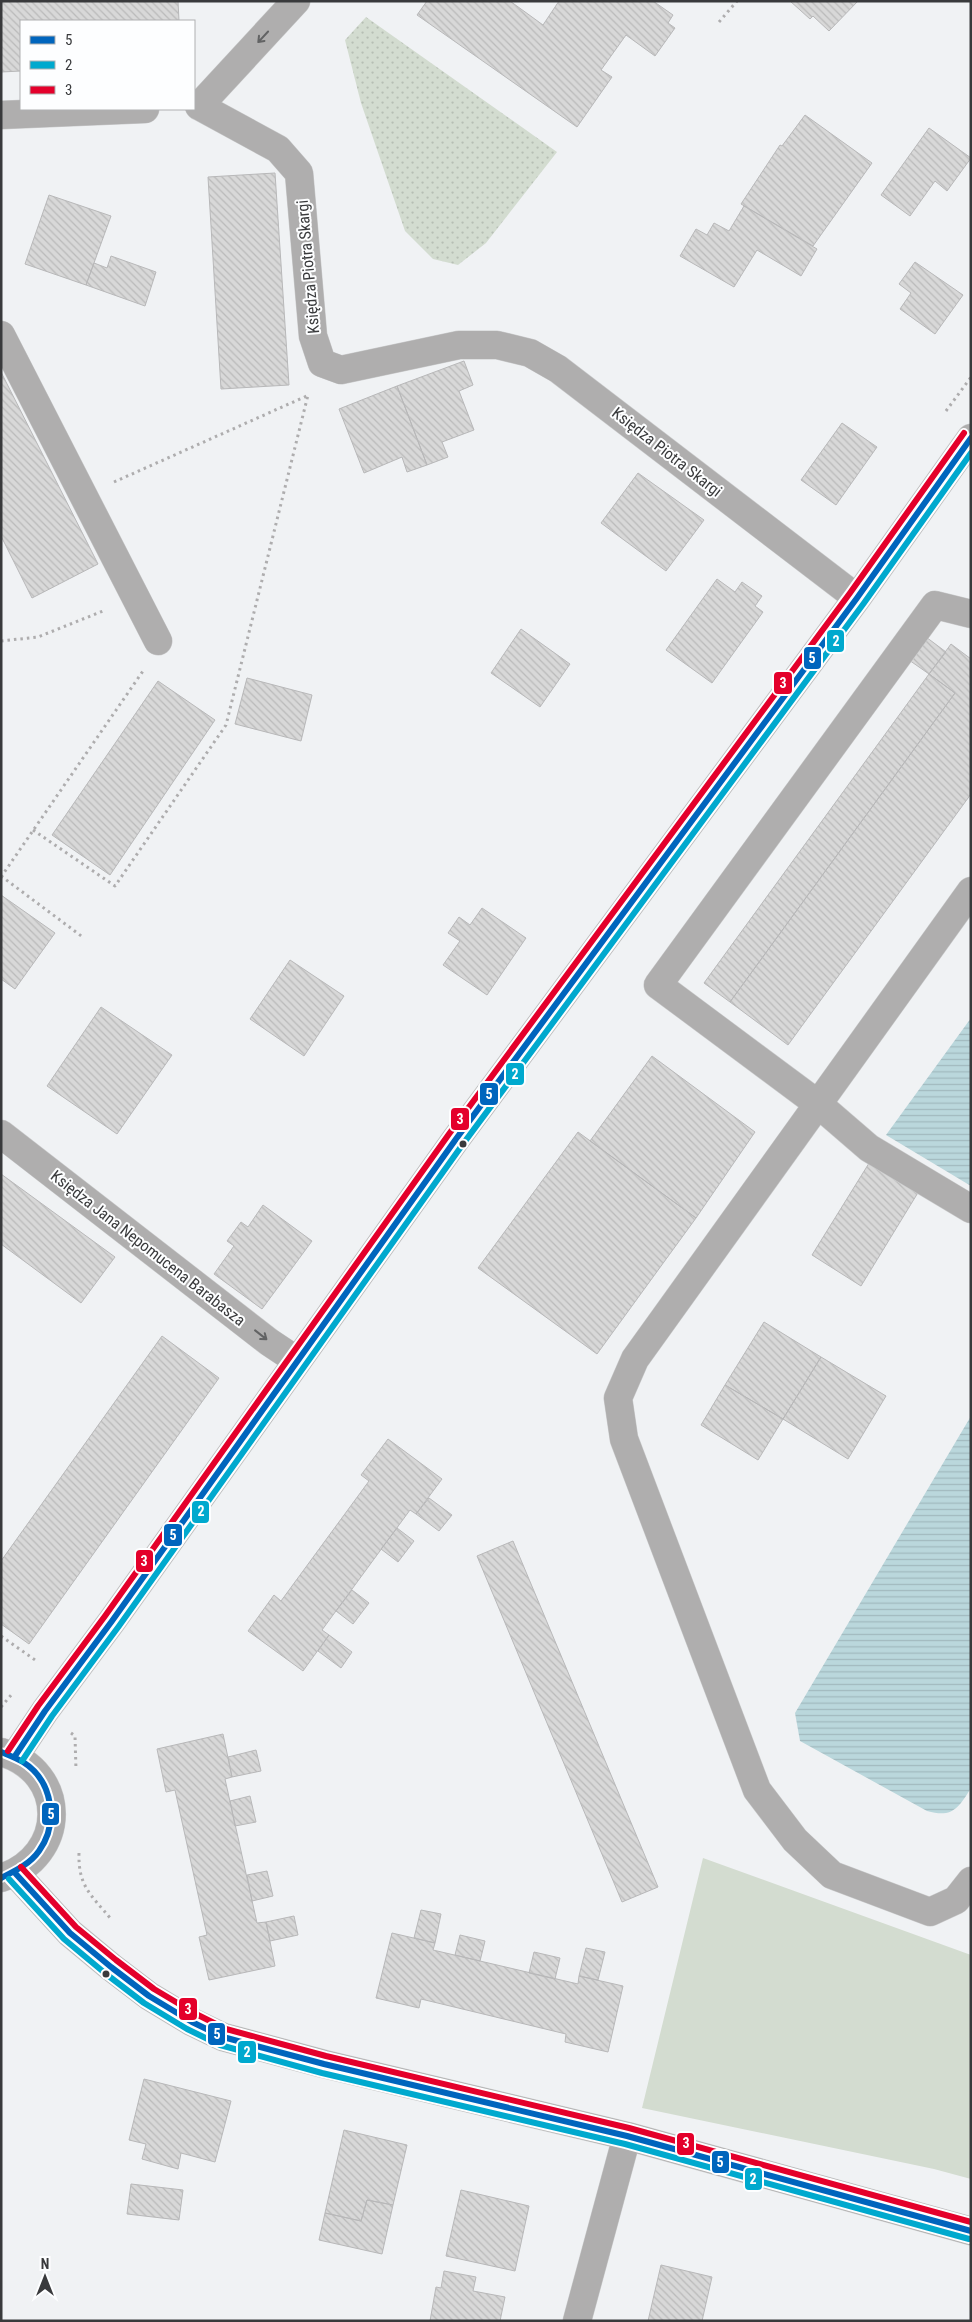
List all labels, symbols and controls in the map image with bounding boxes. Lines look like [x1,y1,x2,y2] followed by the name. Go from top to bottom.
[20,20,195,110] legend
[65,31,72,49] text: 5
[257,31,269,43] one-way arrow
[65,56,72,74] text: 2
[65,81,72,99] text: 3
[293,199,323,335] street label: Księdza Piotra Skargi
[608,403,726,501] street label: Księdza Piotra Skargi
[826,629,845,653] line badge: 2
[832,633,840,649] text: 2
[803,646,822,670] line badge: 5
[808,650,816,666] text: 5
[773,671,793,695] line badge: 3
[779,675,787,691] text: 3
[505,1062,525,1086] line badge: 2
[511,1066,519,1082] text: 2
[479,1082,499,1106] line badge: 5
[485,1086,493,1102] text: 5
[450,1107,470,1131] line badge: 3
[456,1111,464,1127] text: 3
[458,1139,468,1149] unlabelled marker
[47,1166,249,1330] street label: Księdza Jana Nepomucena Barabasza
[254,1330,267,1341] one-way arrow
[191,1500,210,1524] line badge: 2
[197,1503,205,1519] text: 2
[163,1523,183,1547] line badge: 5
[169,1527,177,1543] text: 5
[135,1549,154,1573] line badge: 3
[140,1553,148,1569] text: 3
[41,1802,60,1826] line badge: 5
[47,1806,55,1822] text: 5
[101,1969,111,1979] unlabelled marker
[178,1997,198,2021] line badge: 3
[184,2001,192,2017] text: 3
[207,2022,226,2046] line badge: 5
[213,2026,221,2042] text: 5
[237,2040,257,2064] line badge: 2
[243,2044,251,2060] text: 2
[676,2132,695,2156] line badge: 3
[682,2135,690,2151] text: 3
[711,2150,730,2174] line badge: 5
[716,2154,724,2170] text: 5
[744,2167,763,2191] line badge: 2
[749,2171,757,2187] text: 2
[20,2252,70,2302] north arrow
[41,2256,49,2272] text: N

